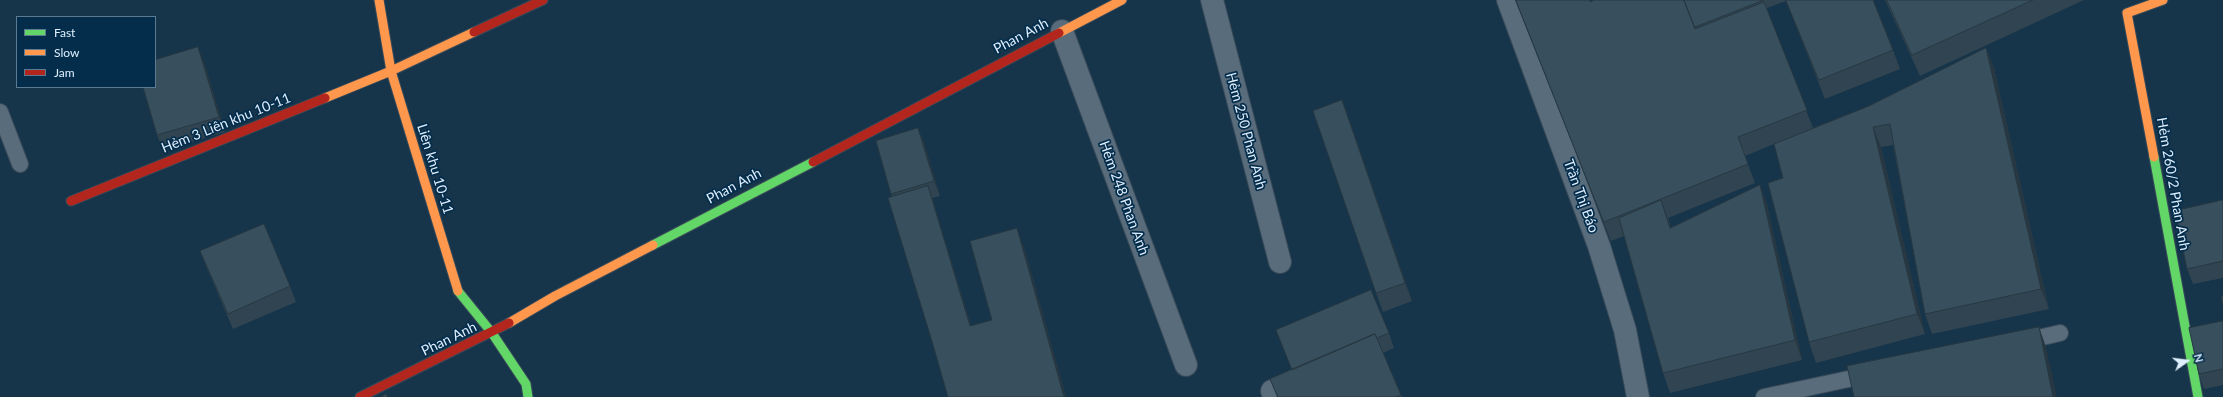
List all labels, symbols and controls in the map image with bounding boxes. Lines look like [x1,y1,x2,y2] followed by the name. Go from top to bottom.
[991,15,1051,57] street label: Phan Anh
[16,16,156,88] legend
[54,25,75,40] text: Fast
[54,45,79,60] text: Slow
[54,65,75,80] text: Jam
[1222,71,1270,191] street label: Hẻm 250 Phan Anh
[159,89,293,157] street label: Hẻm 3 Liên khu 10-11
[2153,116,2193,252] street label: Hẻm 260/2 Phan Anh
[413,122,457,216] street label: Liên khu 10-11
[1095,139,1153,257] street label: Hẻm 248 Phan Anh
[1560,157,1602,235] street label: Trần Thị Báo
[704,165,764,207] street label: Phan Anh
[419,318,479,360] street label: Phan Anh
[2167,341,2207,381] north arrow
[2192,352,2206,364] text: N

